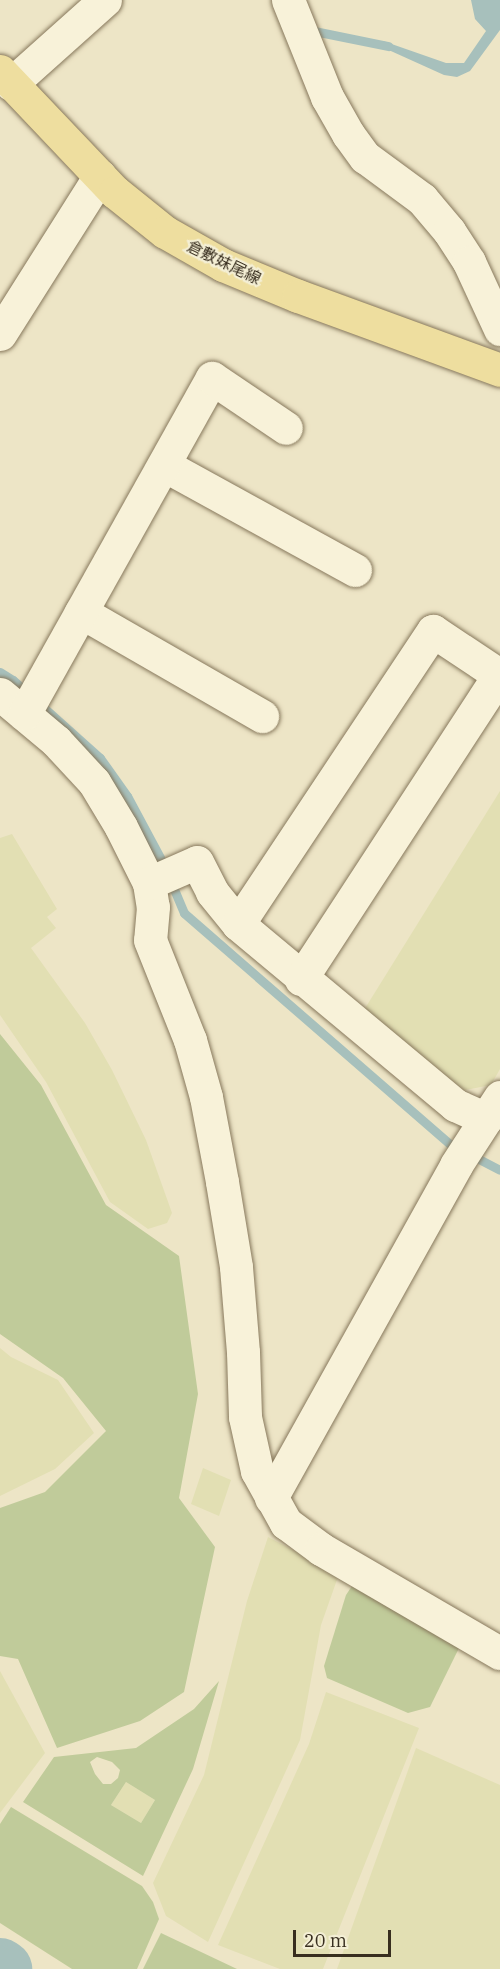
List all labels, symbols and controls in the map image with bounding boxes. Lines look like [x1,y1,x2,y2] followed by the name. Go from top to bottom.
[184,236,264,288] street label: 倉敷妹尾線
[296,1918,394,1956] scale bar
[304,1929,347,1952] text: 20 m

